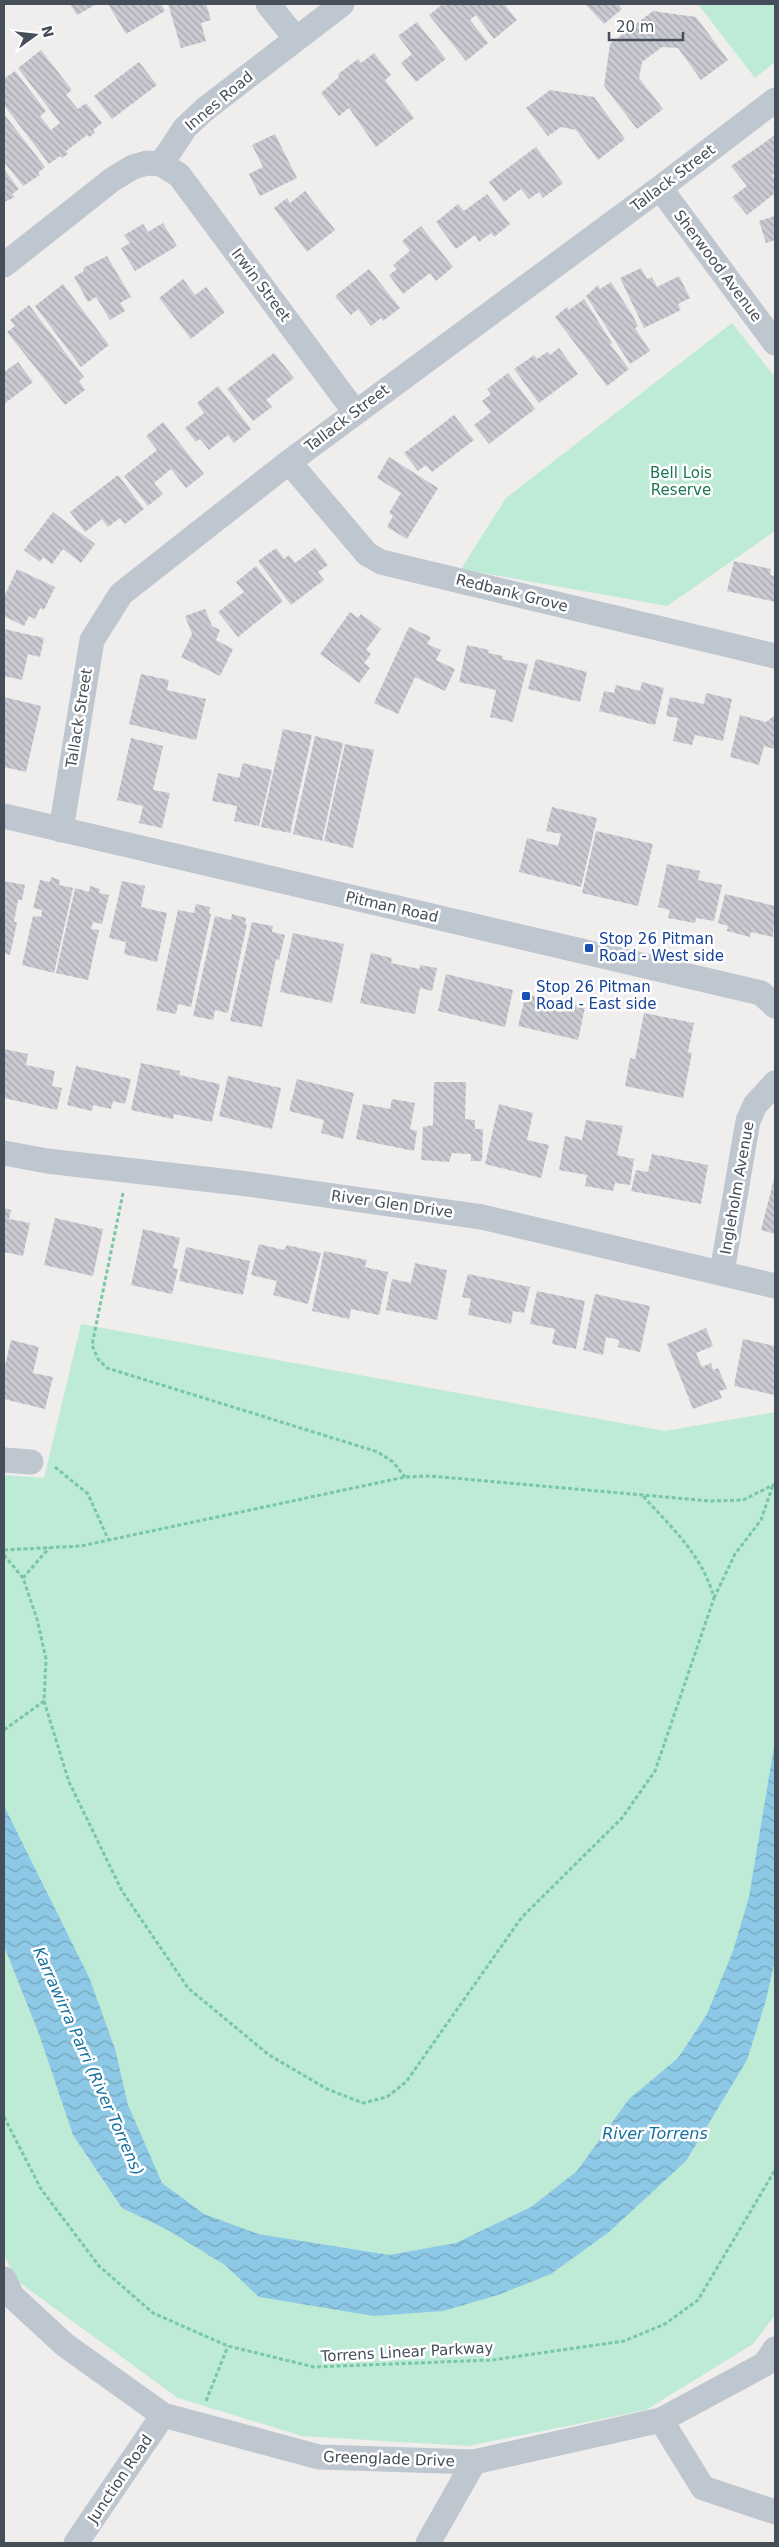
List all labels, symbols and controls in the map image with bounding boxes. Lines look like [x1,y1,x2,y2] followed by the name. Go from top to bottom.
[10,10,60,60] north arrow
[609,10,683,42] scale bar
[616,18,654,36] text: 20 m
[38,24,57,39] text: N
[181,67,257,135] street label: Innes Road
[627,140,719,216] street label: Tallack Street
[670,207,766,325] street label: Sherwood Avenue
[228,245,294,325] street label: Irwin Street
[301,380,393,456] street label: Tallack Street
[650,464,712,499] park label: Bell Lois Reserve
[454,570,570,616] street label: Redbank Grove
[62,667,96,770] street label: Tallack Street
[344,888,440,926] street label: Pitman Road
[599,930,724,965] place label: Stop 26 Pitman Road - West side
[583,942,595,954] marker: Stop 26 Pitman Road - West side
[536,978,656,1013] place label: Stop 26 Pitman Road - East side
[520,990,532,1002] marker: Stop 26 Pitman Road - East side
[716,1120,758,1256] street label: Ingleholm Avenue
[330,1187,454,1221] street label: River Glen Drive
[29,1944,148,2179] water label: Karrawirra Parri (River Torrens)
[602,2124,708,2143] water label: River Torrens
[319,2338,494,2366] street label: Torrens Linear Parkway
[83,2431,156,2527] street label: Junction Road
[323,2448,455,2470] street label: Greenglade Drive

